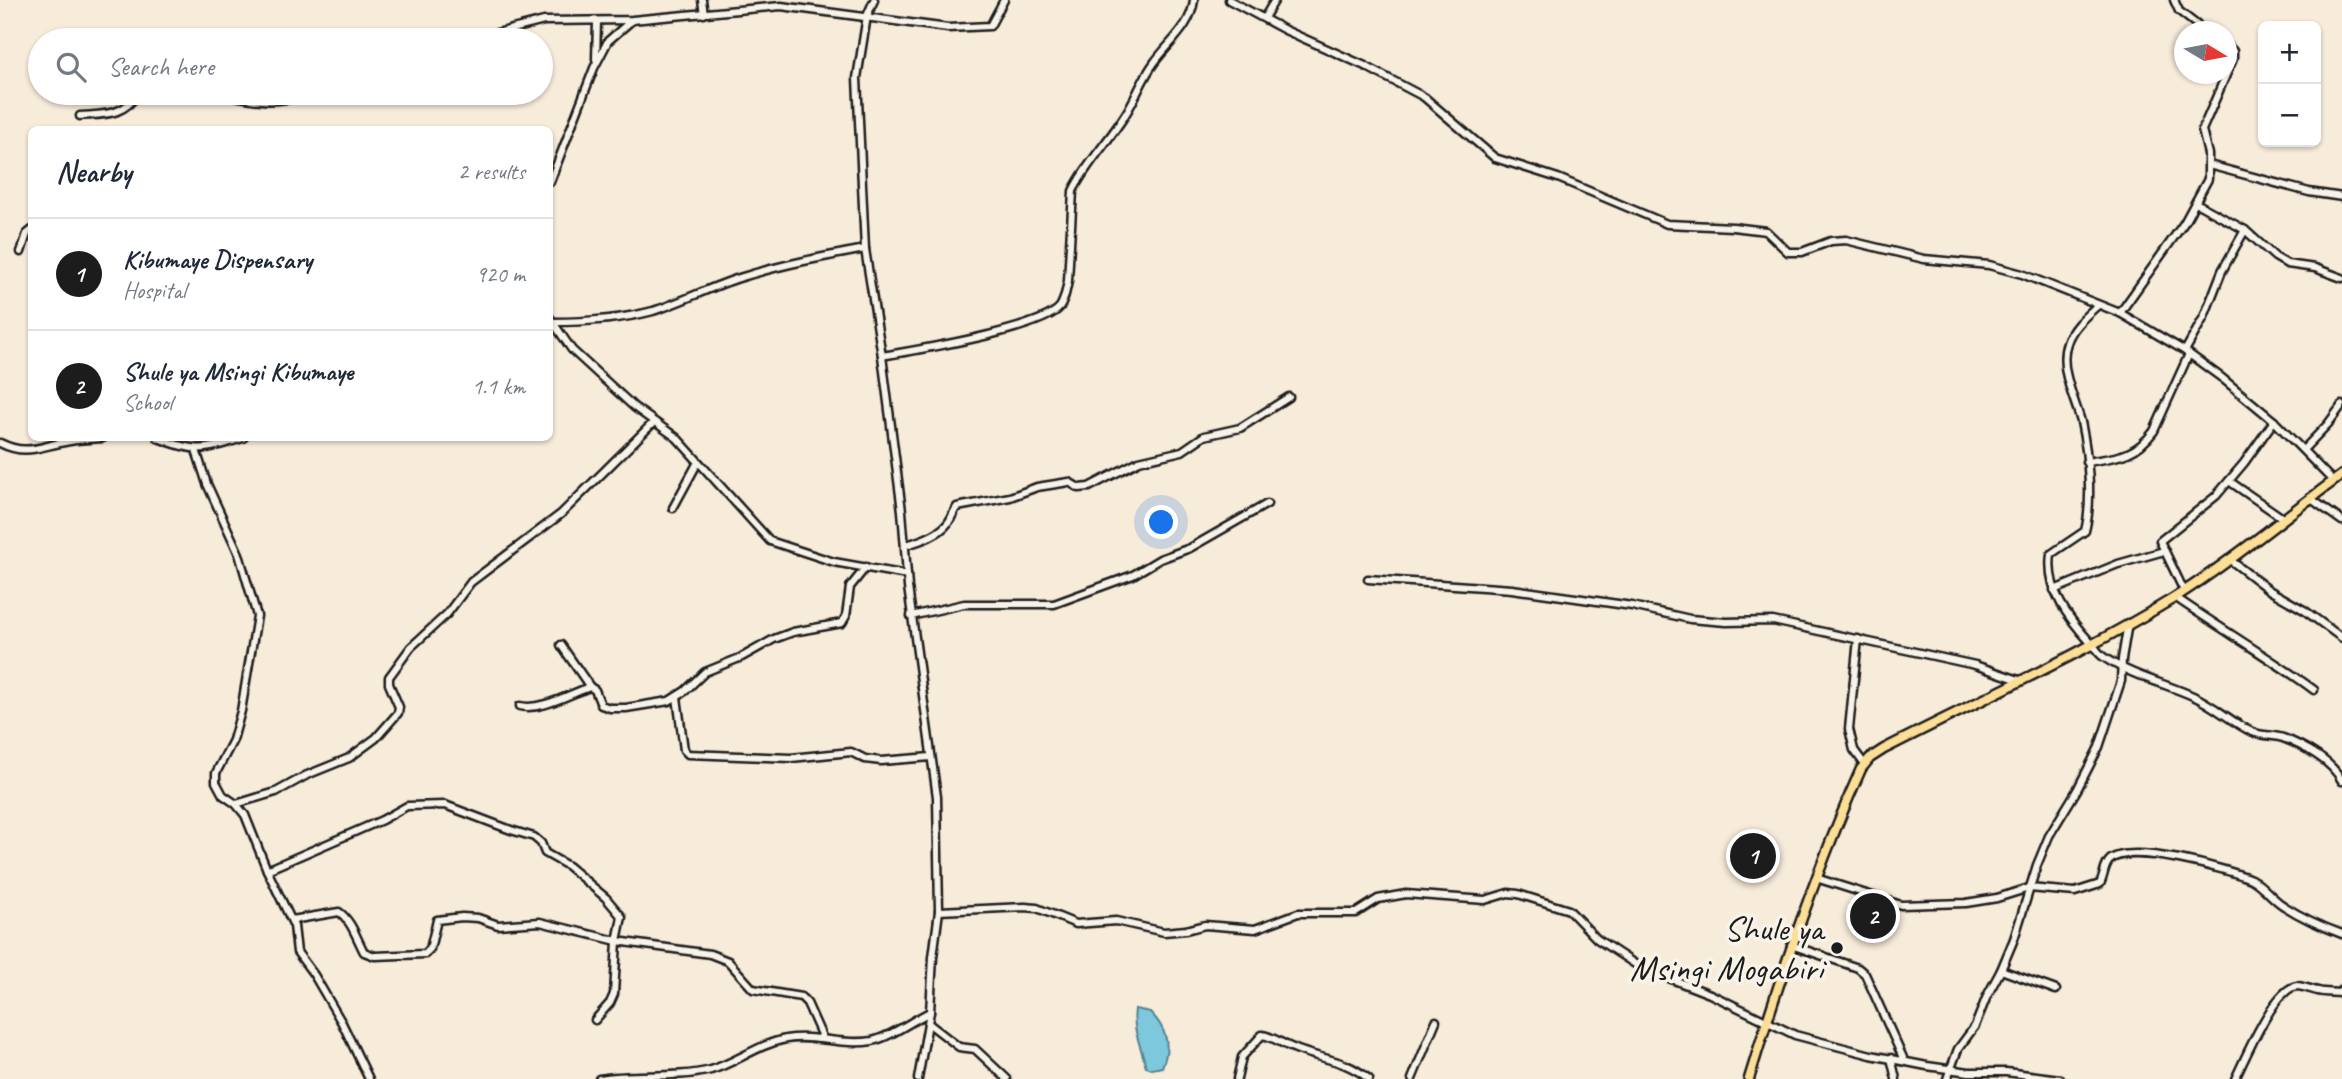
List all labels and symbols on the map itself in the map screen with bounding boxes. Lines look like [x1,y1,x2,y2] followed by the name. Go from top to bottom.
[2174,21,2237,84] north arrow
[1144,505,1178,539] your location
[1730,830,1776,882] pin: 1
[1850,890,1896,942] pin: 2
[1630,906,1827,991] place label: Shule ya Msingi Mogabiri
[1829,940,1845,956] marker: Shule ya Msingi Mogabiri

